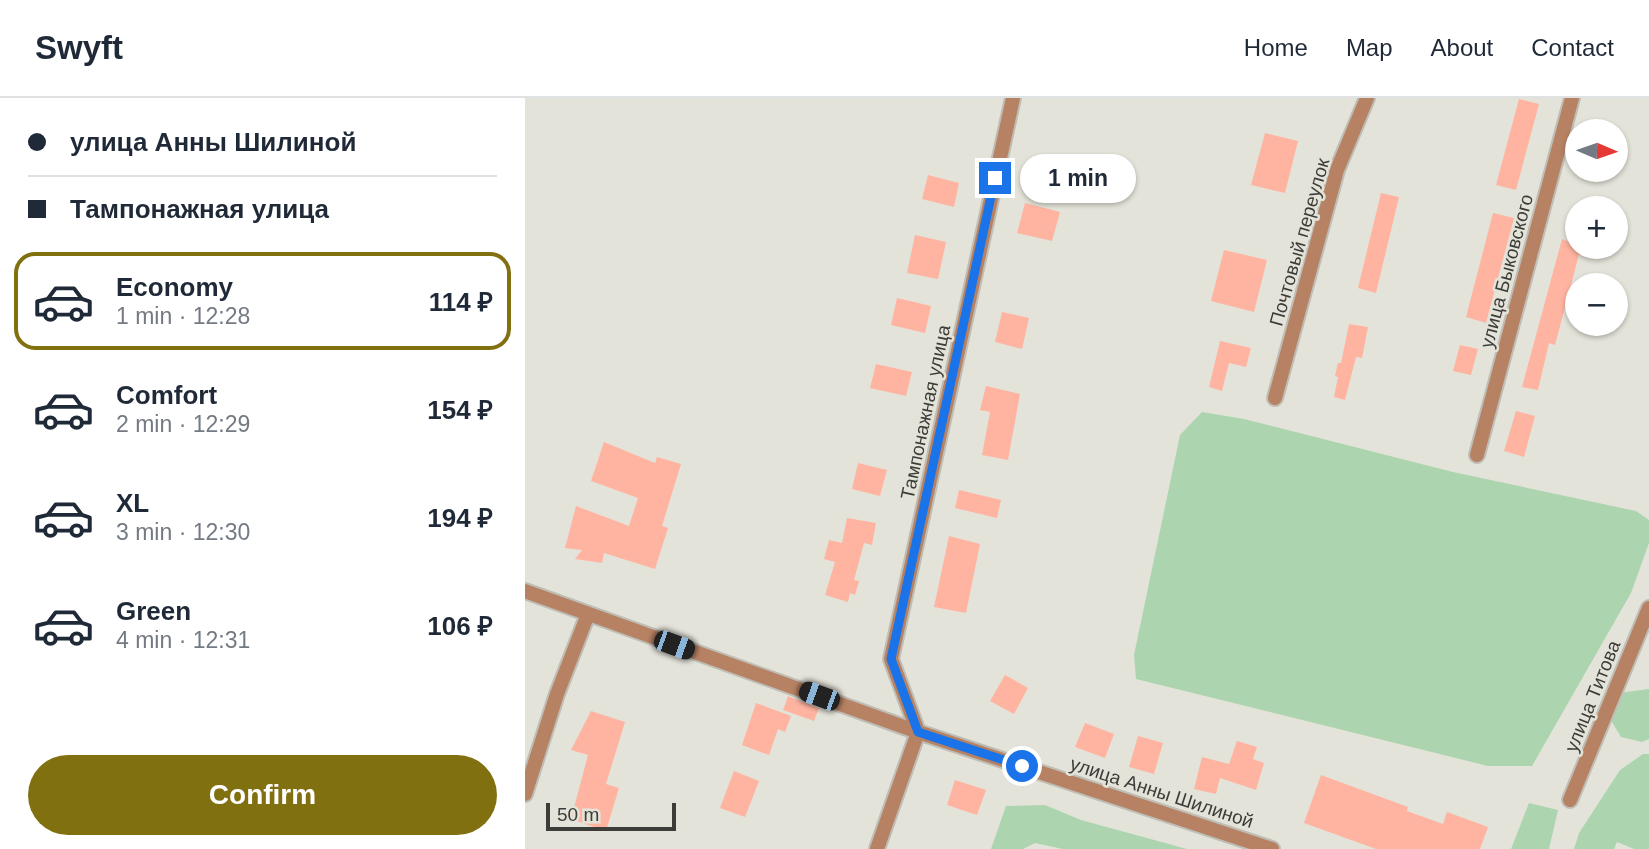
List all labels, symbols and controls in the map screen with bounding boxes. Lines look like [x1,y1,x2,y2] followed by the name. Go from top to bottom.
[35,29,123,66] text: Swyft
[1244,34,1308,61] text: Home
[1346,34,1393,61] text: Map
[1431,34,1493,61] text: About
[1531,34,1614,61] text: Contact
[1565,119,1627,182] north arrow
[1565,119,1628,336] map controls
[70,127,356,157] text: улица Анны Шилиной
[1019,154,1135,202] callout: 1 min
[1265,155,1334,328] street label: Почтовый переулок
[979,162,1011,194] route end
[1048,165,1108,191] text: 1 min
[1476,192,1537,350] street label: улица Быковского
[70,194,329,224] text: Тампонажная улица
[1565,196,1628,259] button: +
[32,270,95,333] icon: car
[116,272,233,302] text: Economy
[1565,273,1628,336] button: −
[429,287,493,317] text: 114 ₽
[116,303,250,329] text: 1 min · 12:28
[897,323,954,501] street label: Тампонажная улица
[32,378,95,441] icon: car
[116,380,217,410] text: Comfort
[427,395,493,425] text: 154 ₽
[116,411,250,437] text: 2 min · 12:29
[32,486,95,549] icon: car
[116,488,149,518] text: XL
[427,503,493,533] text: 194 ₽
[116,519,250,545] text: 3 min · 12:30
[32,594,95,657] icon: car
[116,596,191,626] text: Green
[427,611,493,641] text: 106 ₽
[116,627,250,653] text: 4 min · 12:31
[651,628,698,662] car
[1561,637,1625,755] street label: улица Титова
[796,679,843,713] car
[1006,750,1038,782] route start
[1068,753,1256,832] street label: улица Анны Шилиной
[28,755,497,835] button: Confirm
[546,800,675,832] scale bar
[557,804,599,825] text: 50 m

